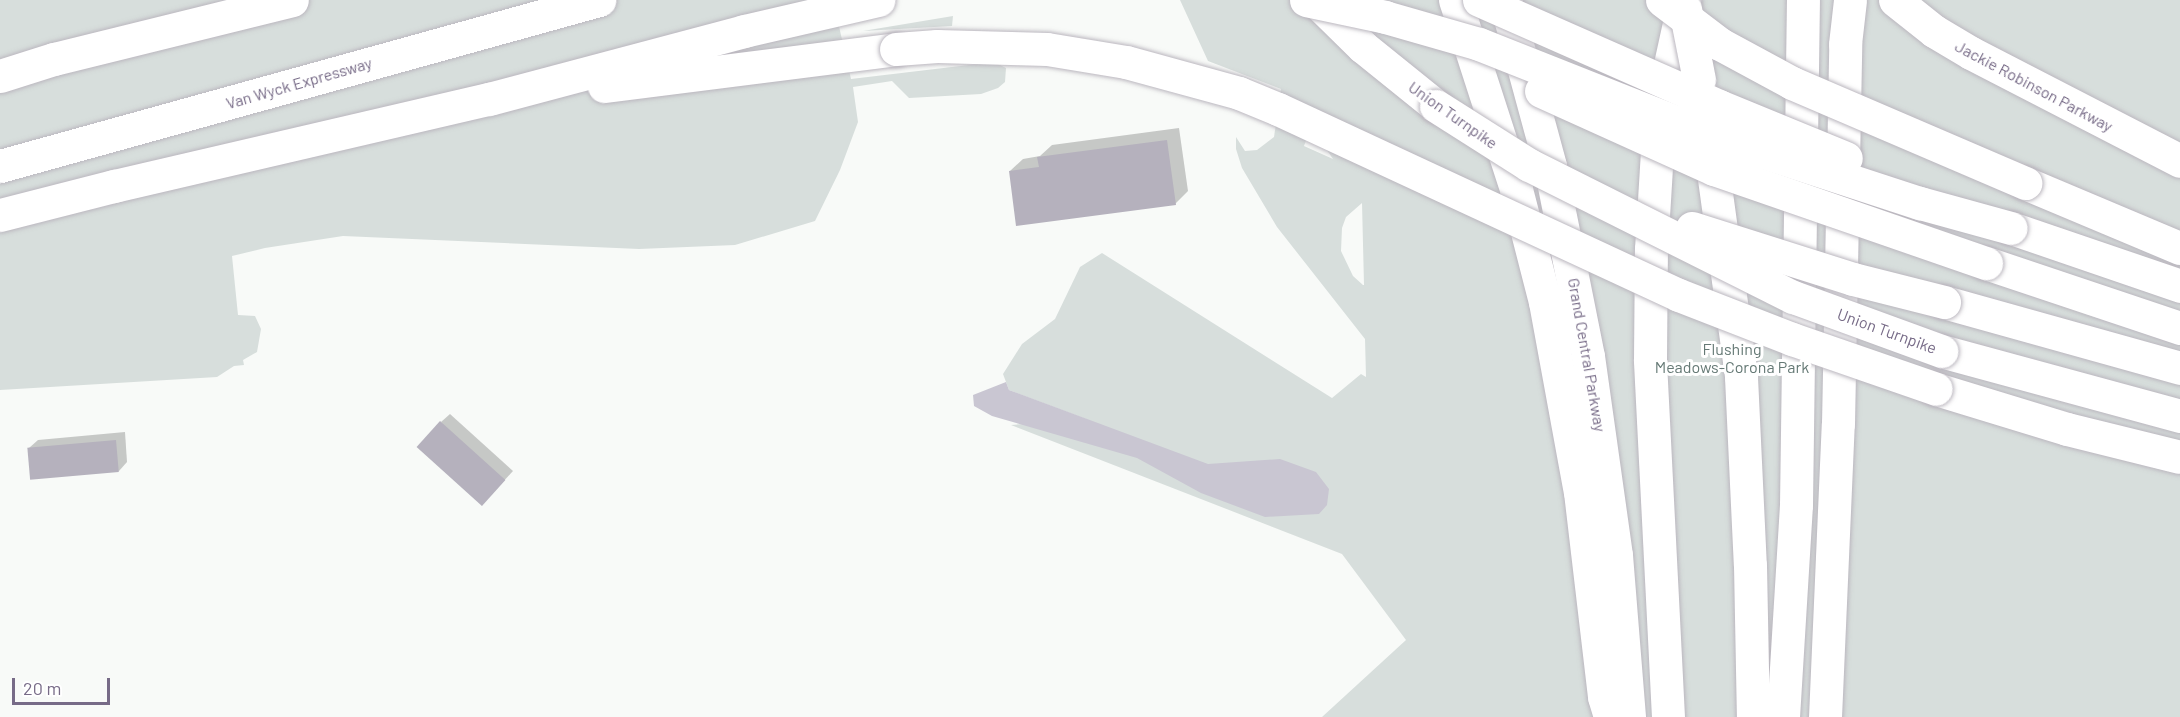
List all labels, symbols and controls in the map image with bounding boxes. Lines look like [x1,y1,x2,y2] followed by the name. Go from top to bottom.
[1952,36,2116,136] street label: Jackie Robinson Parkway
[224,53,374,113] street label: Van Wyck Expressway
[1405,77,1501,153] street label: Union Turnpike
[1564,277,1610,433] street label: Grand Central Parkway
[1835,304,1939,358] street label: Union Turnpike
[1655,339,1809,377] park label: Flushing Meadows-Corona Park
[15,666,112,704] scale bar
[23,677,61,699] text: 20 m

